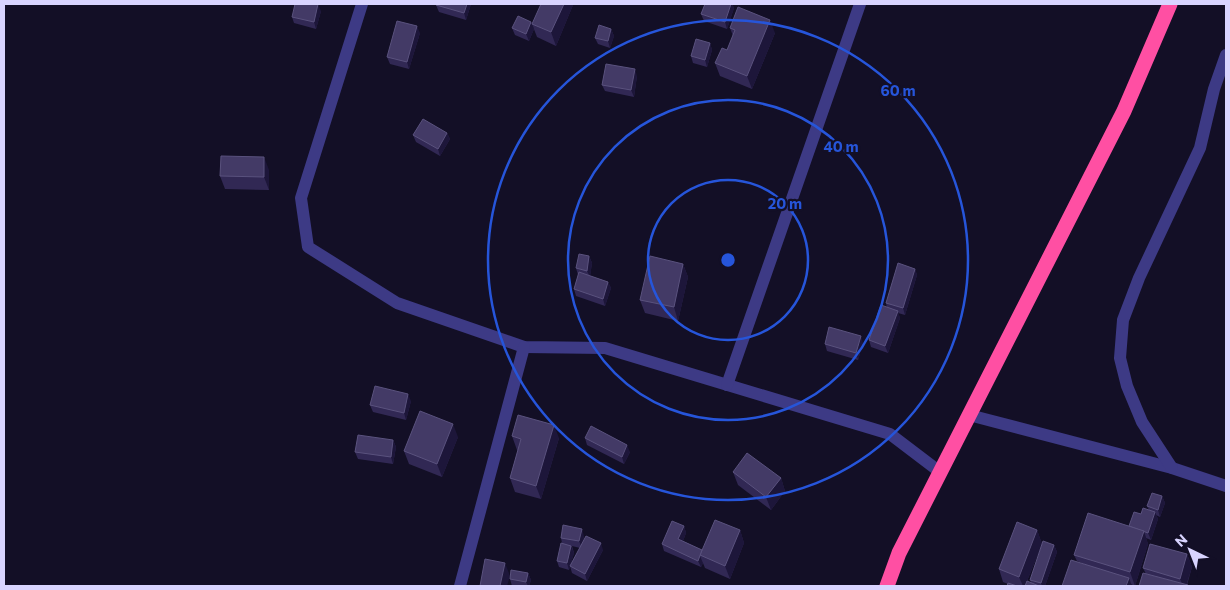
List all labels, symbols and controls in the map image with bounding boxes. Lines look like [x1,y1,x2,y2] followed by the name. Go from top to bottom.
[880,81,916,99] text: 60 m
[823,137,859,155] text: 40 m
[768,194,802,212] text: 20 m
[719,251,737,269] centre of rings
[1165,525,1215,575] north arrow
[1171,530,1190,550] text: N

